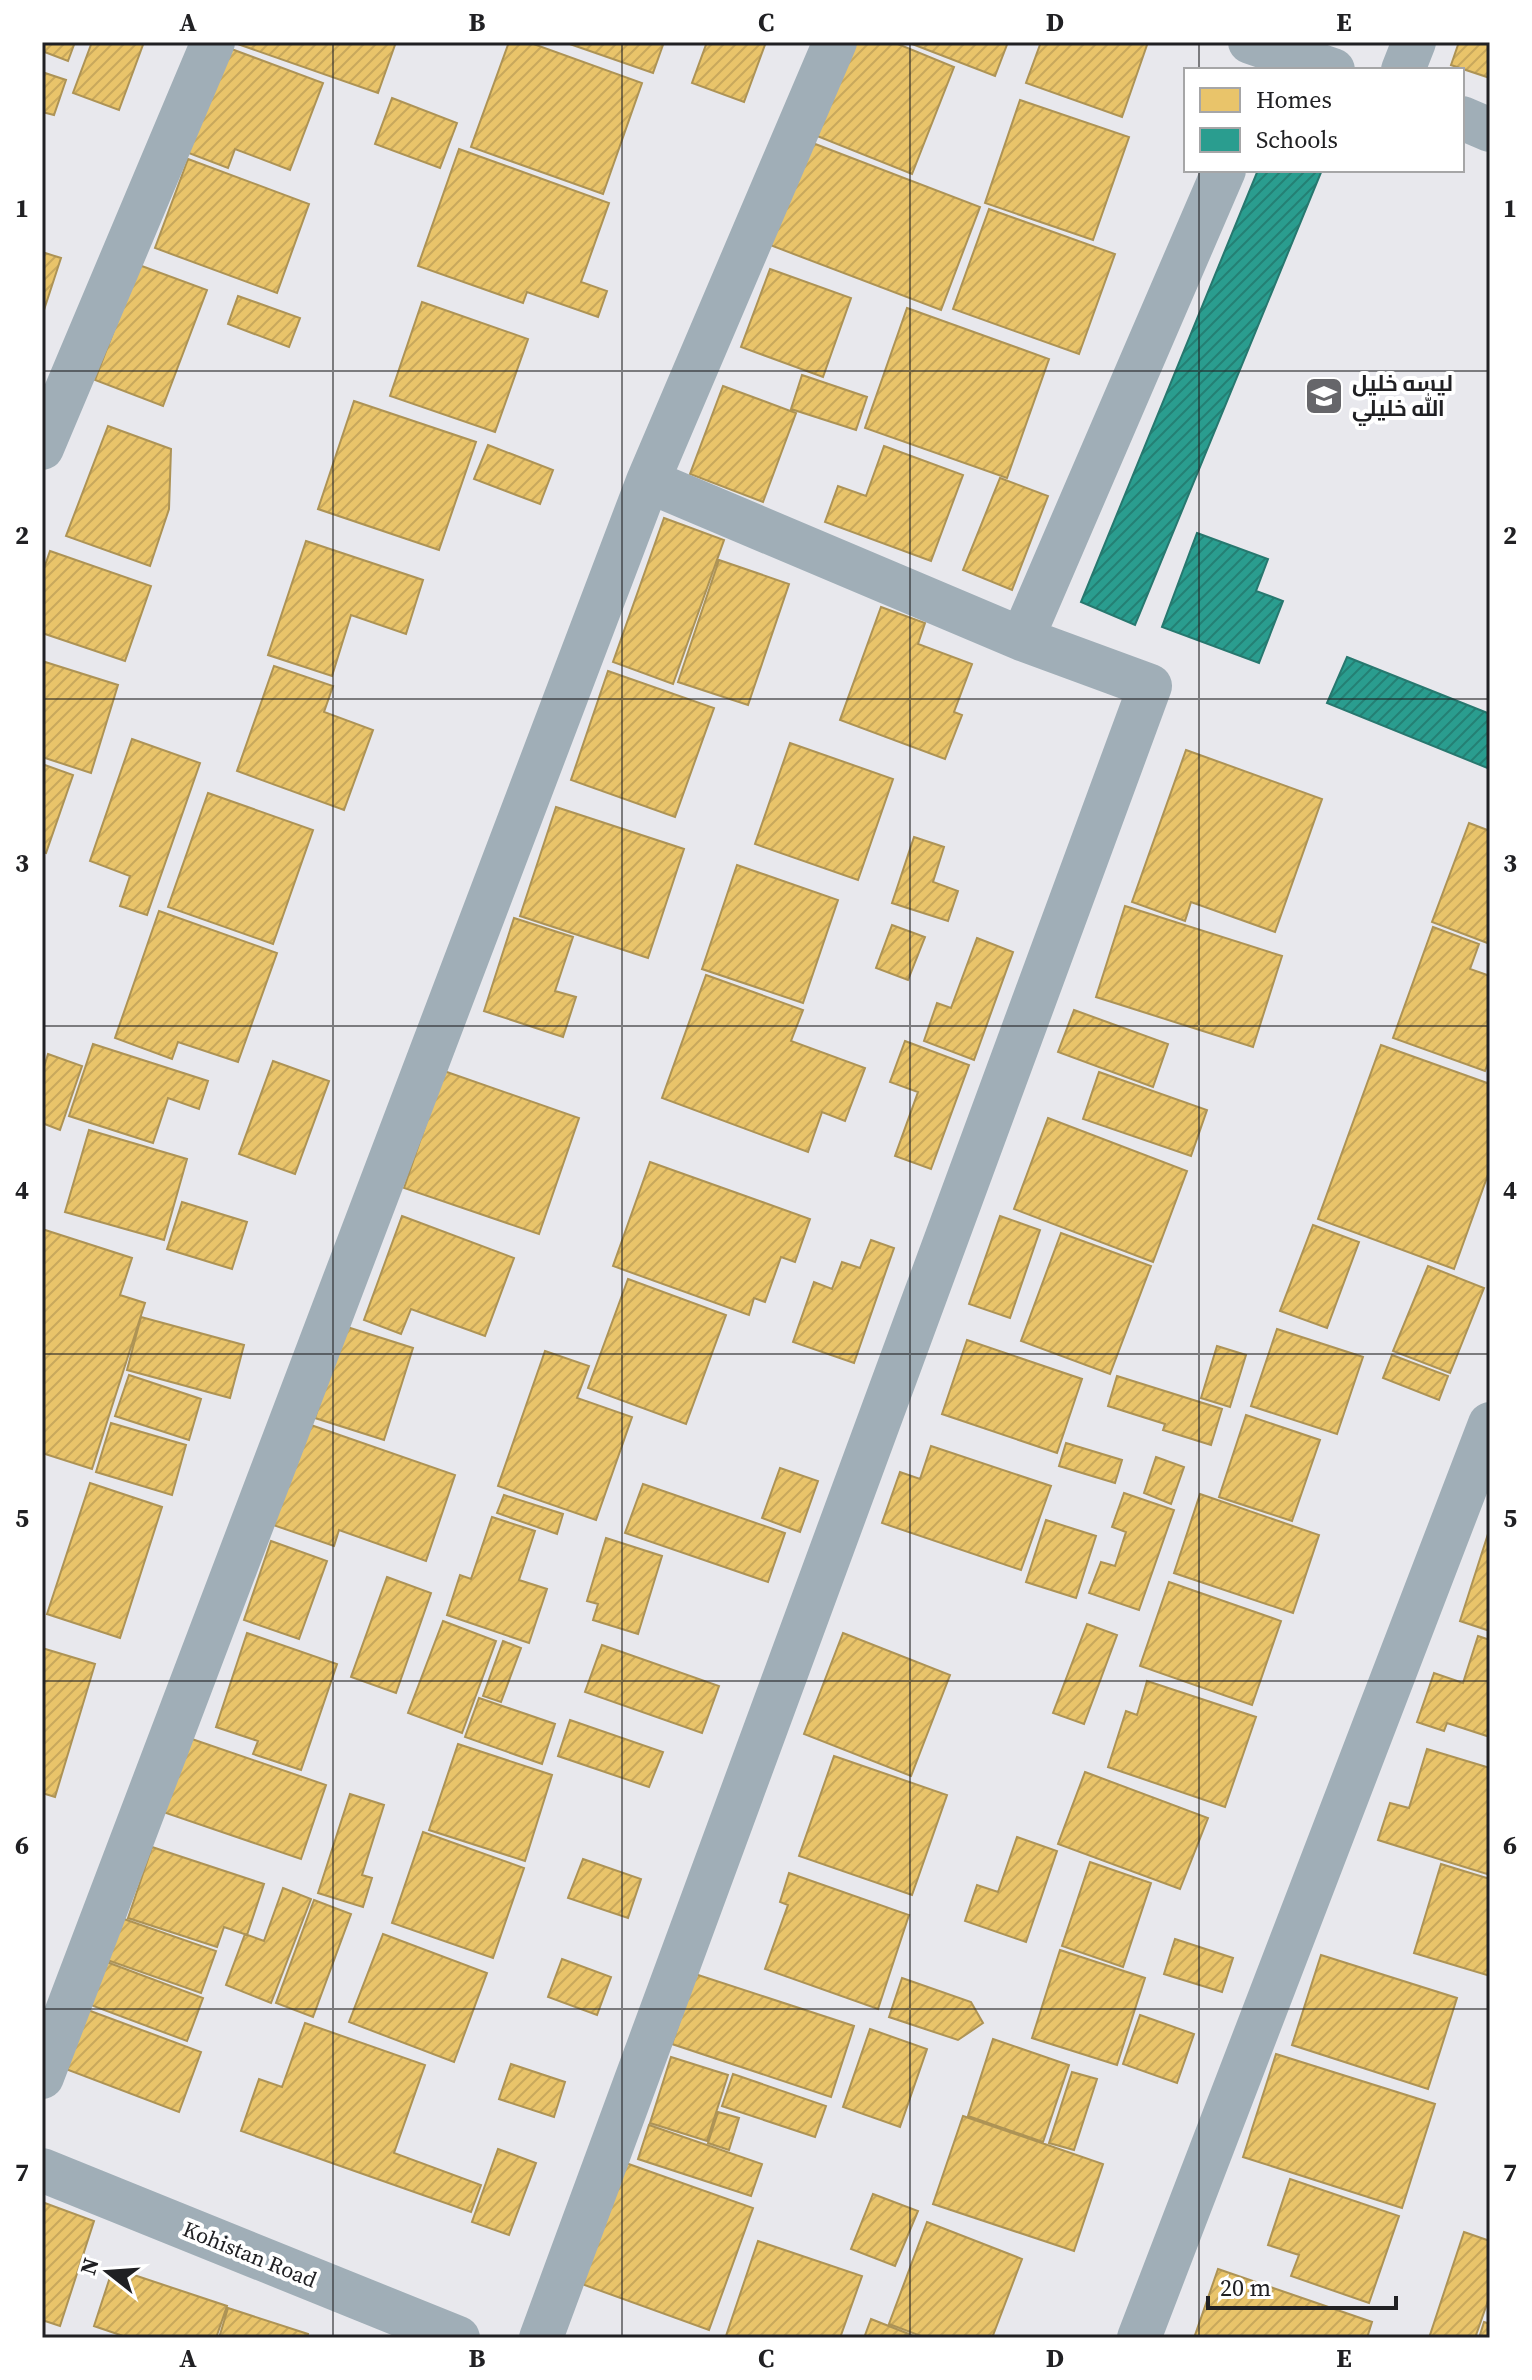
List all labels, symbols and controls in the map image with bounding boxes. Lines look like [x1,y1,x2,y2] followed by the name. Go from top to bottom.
[179,4,197,40] text: A
[469,4,486,40] text: B
[758,4,774,40] text: C
[1046,4,1064,40] text: D
[1336,4,1352,40] text: E
[1184,68,1464,172] legend
[1256,83,1332,116] text: Homes
[1256,123,1338,156] text: Schools
[15,190,29,226] text: 1
[1503,190,1517,226] text: 1
[1352,368,1453,426] place label: ليسه خليل الله خليلي
[1303,375,1345,417] school or university icon: ليسه خليل الله خليلي
[15,517,29,553] text: 2
[1503,517,1517,553] text: 2
[15,845,29,881] text: 3
[1503,845,1517,881] text: 3
[15,1172,29,1208] text: 4
[1503,1172,1517,1208] text: 4
[15,1500,29,1536] text: 5
[1503,1500,1517,1536] text: 5
[15,1827,29,1863] text: 6
[1503,1827,1517,1863] text: 6
[15,2154,29,2190] text: 7
[1503,2154,1517,2190] text: 7
[179,2214,322,2295] street label: Kohistan Road
[68,2232,148,2312] north arrow
[72,2254,106,2278] text: N
[1208,2260,1396,2310] scale bar
[1220,2271,1271,2304] text: 20 m
[179,2340,197,2376] text: A
[469,2340,486,2376] text: B
[758,2340,774,2376] text: C
[1046,2340,1064,2376] text: D
[1336,2340,1352,2376] text: E

